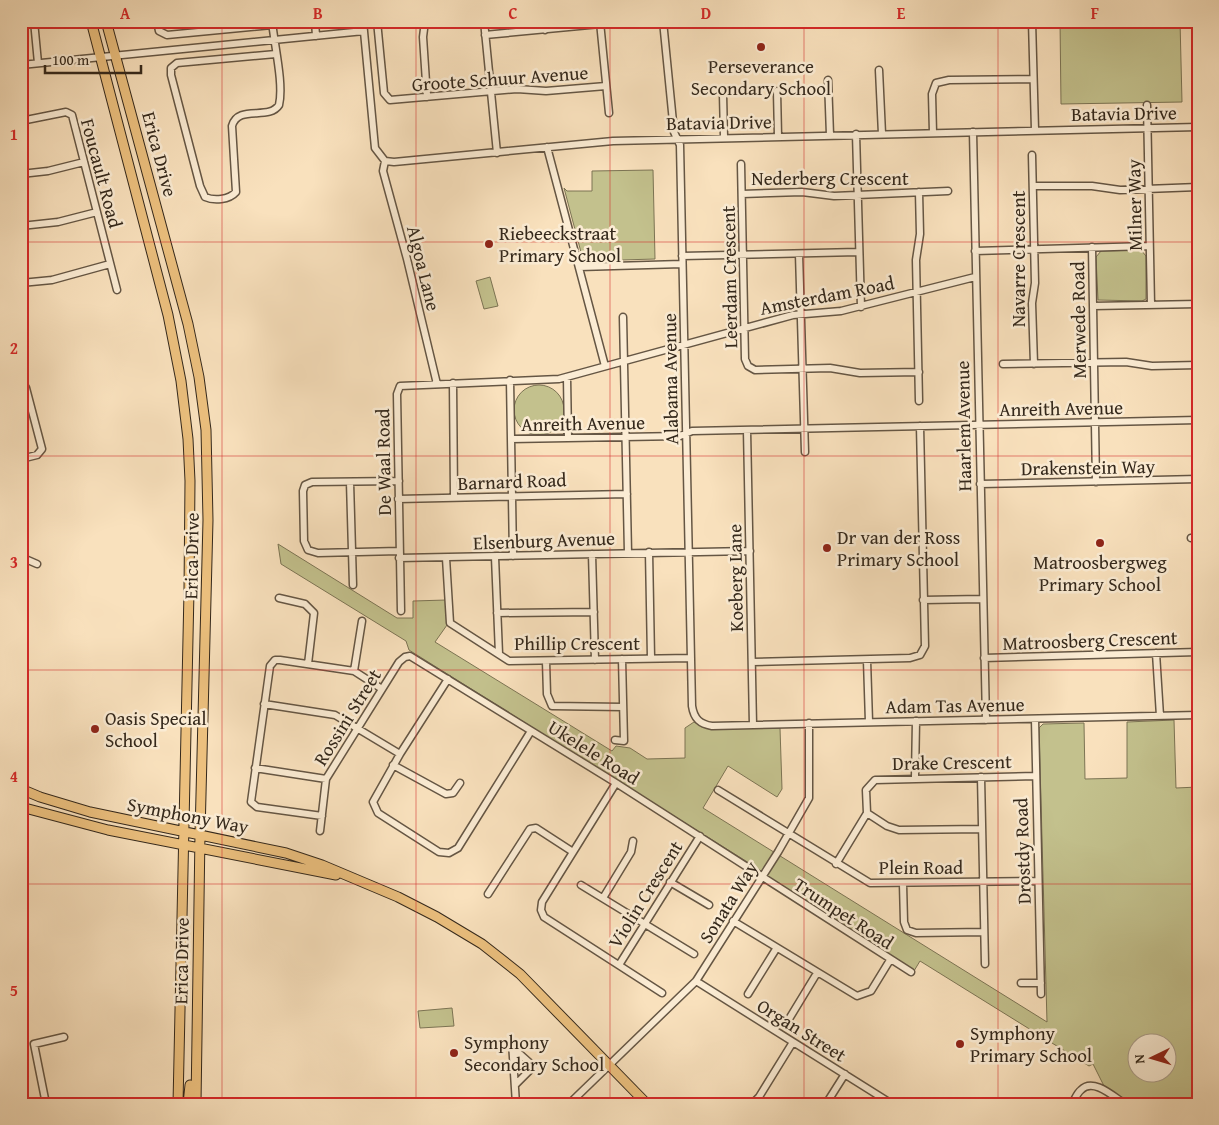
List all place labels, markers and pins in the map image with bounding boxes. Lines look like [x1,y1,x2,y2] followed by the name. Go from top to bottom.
[755,41,767,53] marker: Perseverance Secondary School
[691,52,831,102] place label: Perseverance Secondary School
[499,219,621,269] place label: Riebeeckstraat Primary School
[483,238,495,250] marker: Riebeeckstraat Primary School
[837,523,960,573] place label: Dr van der Ross Primary School
[1094,537,1106,549] marker: Matroosbergweg Primary School
[821,542,833,554] marker: Dr van der Ross Primary School
[1033,548,1167,598] place label: Matroosbergweg Primary School
[105,704,207,754] place label: Oasis Special School
[89,723,101,735] marker: Oasis Special School
[970,1019,1092,1069] place label: Symphony Primary School
[464,1028,604,1078] place label: Symphony Secondary School
[954,1038,966,1050] marker: Symphony Primary School
[448,1047,460,1059] marker: Symphony Secondary School

